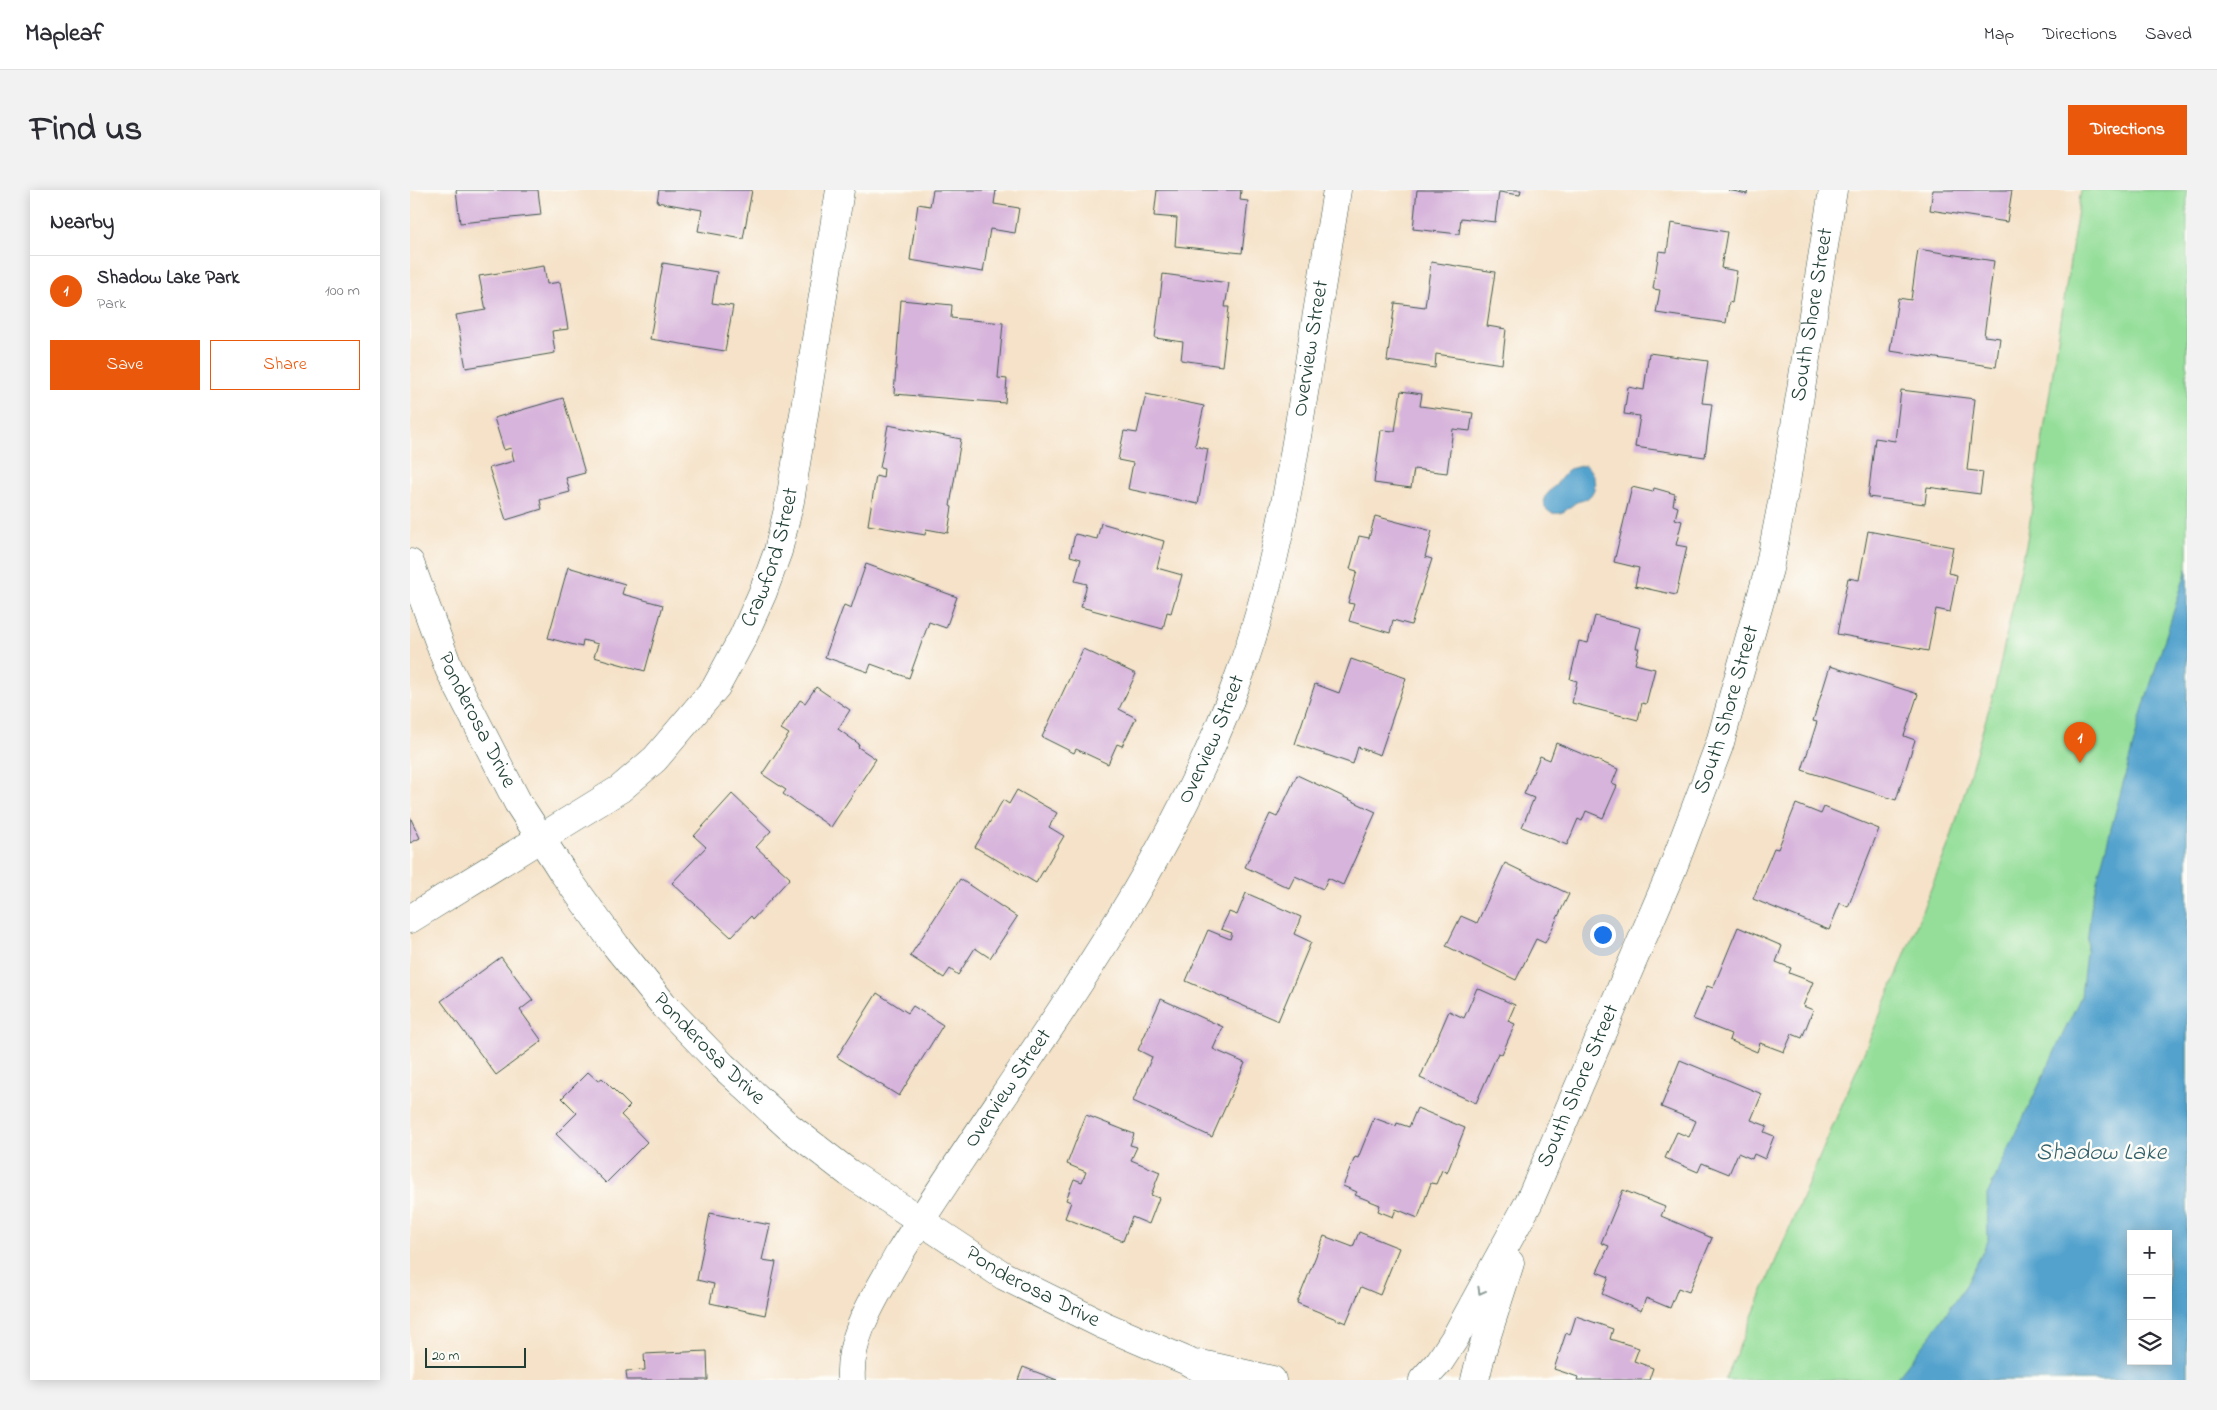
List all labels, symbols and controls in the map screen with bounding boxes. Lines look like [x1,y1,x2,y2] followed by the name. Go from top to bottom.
[25,17,104,52] text: Mapleaf
[1984,22,2014,48] text: Map
[2042,22,2117,48] text: Directions
[2145,22,2192,48] text: Saved
[30,105,142,156] text: Find us
[2068,105,2187,155] button: Directions
[50,208,114,238] text: Nearby
[1783,225,1843,404] street label: South Shore Street
[97,265,239,292] text: Shadow Lake Park
[1284,277,1338,419] street label: Overview Street
[63,279,69,303] text: 1
[325,279,360,303] text: 100 m
[97,292,126,316] text: Park
[50,340,200,390] button: Save
[210,340,360,390] button: Share
[733,485,808,633] street label: Crawford Street
[1686,621,1768,799] street label: South Shore Street
[428,648,524,794] street label: Ponderosa Drive
[1170,670,1254,810] street label: Overview Street
[2064,722,2096,763] pin: 1
[1590,922,1616,948] your location
[644,986,772,1113] street label: Ponderosa Drive
[1530,999,1629,1173] street label: South Shore Street
[956,1022,1061,1155] street label: Overview Street
[2036,1136,2168,1171] water label: Shadow Lake
[2127,1230,2172,1365] map controls
[2127,1230,2172,1275] button: +
[959,1238,1105,1337] street label: Ponderosa Drive
[2127,1275,2172,1320] button: −
[1477,1285,1487,1294] one-way arrow
[2127,1320,2172,1365] button: layers
[425,1345,526,1368] scale bar
[432,1346,459,1367] text: 20 m

